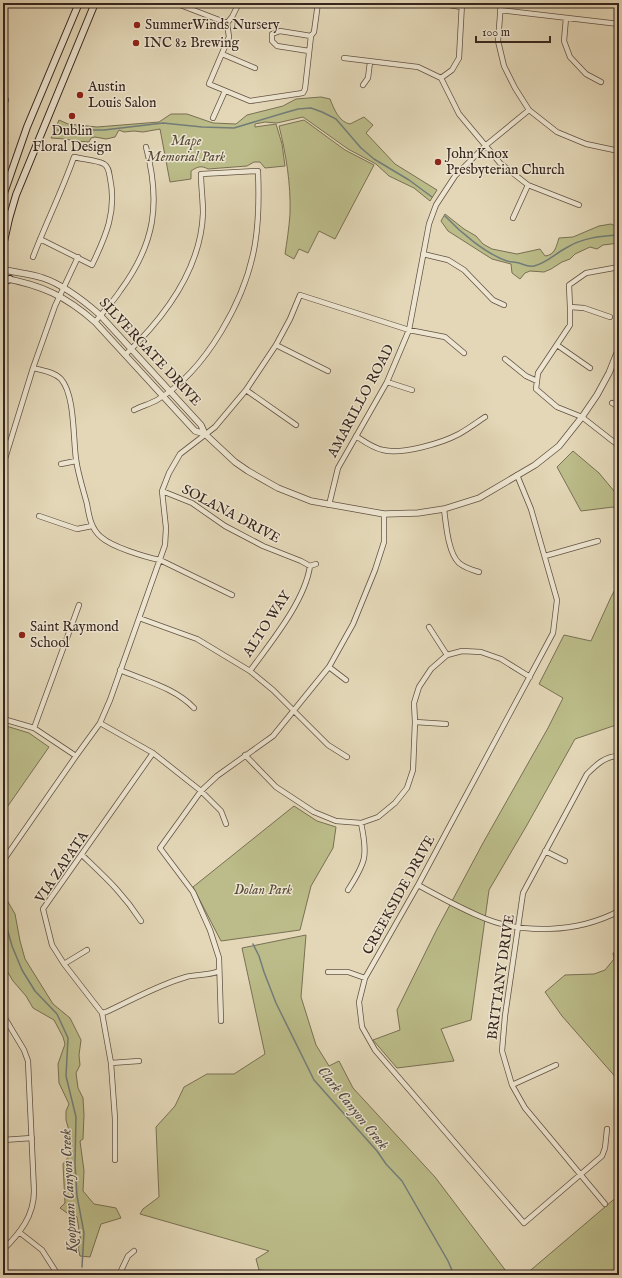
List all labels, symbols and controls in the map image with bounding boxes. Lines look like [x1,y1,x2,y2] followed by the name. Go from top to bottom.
[145,16,280,34] place label: SummerWinds Nursery
[476,18,550,44] scale bar
[132,20,142,30] marker: SummerWinds Nursery
[482,25,510,40] text: 100 m
[144,34,239,52] place label: INC 82 Brewing
[131,38,141,48] marker: INC 82 Brewing
[87,78,157,112] place label: Austin Louis Salon
[75,90,85,100] marker: Austin Louis Salon
[67,111,77,121] marker: Dublin Floral Design
[32,122,112,156] place label: Dublin Floral Design
[147,132,226,166] park label: Mape Memorial Park
[444,145,565,179] place label: John Knox Presbyterian Church
[433,157,443,167] marker: John Knox Presbyterian Church
[95,294,205,410] street label: SILVERGATE DRIVE
[323,341,398,462] street label: AMARILLO ROAD
[179,480,284,548] street label: SOLANA DRIVE
[238,586,296,661] street label: ALTO WAY
[30,618,119,652] place label: Saint Raymond School
[17,630,27,640] marker: Saint Raymond School
[31,827,93,907] street label: VIA ZAPATA
[359,832,439,958] street label: CREEKSIDE DRIVE
[234,881,292,899] park label: Dolan Park
[483,913,519,1041] street label: BRITTANY DRIVE
[313,1062,393,1154] water label: Clark Canyon Creek
[56,1128,82,1255] water label: Koopman Canyon Creek

